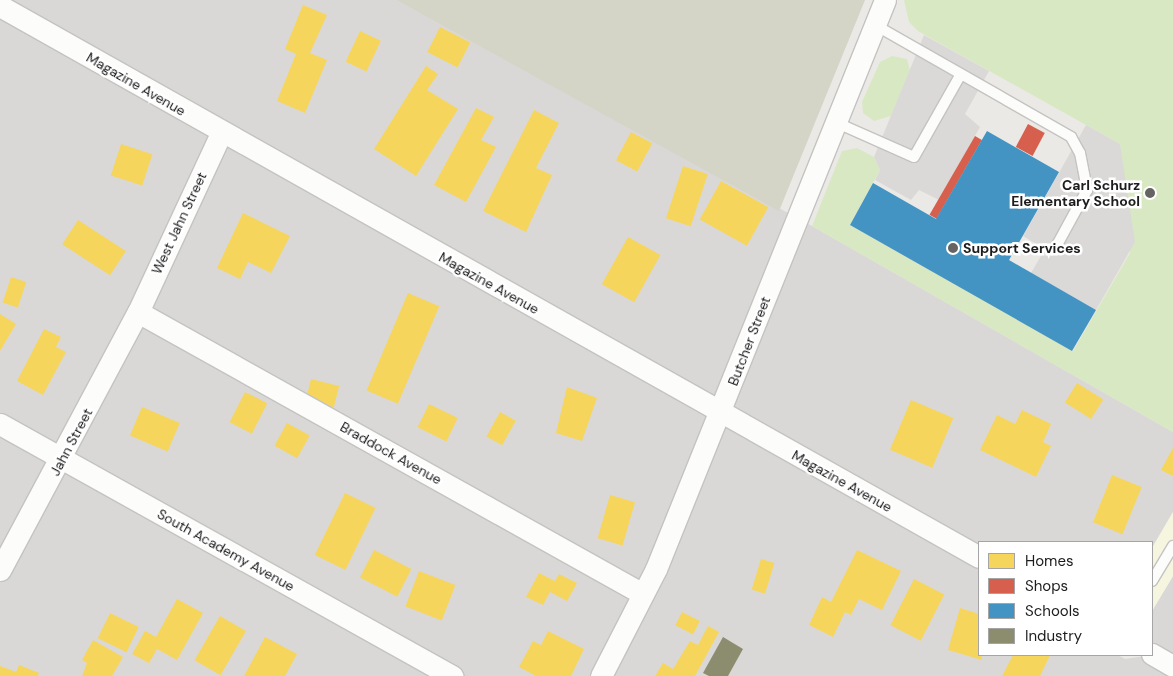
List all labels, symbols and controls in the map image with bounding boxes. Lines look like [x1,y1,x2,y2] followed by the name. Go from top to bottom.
[83,49,189,119] street label: Magazine Avenue
[148,169,210,277] street label: West Jahn Street
[1011,177,1140,210] place label: Carl Schurz Elementary School
[1144,187,1156,199] marker: Carl Schurz Elementary School
[963,240,1081,256] place label: Support Services
[947,242,959,254] marker: Support Services
[436,249,542,317] street label: Magazine Avenue
[724,294,774,388] street label: Butcher Street
[46,405,96,479] street label: Jahn Street
[337,418,445,488] street label: Braddock Avenue
[789,447,895,515] street label: Magazine Avenue
[154,505,298,595] street label: South Academy Avenue
[978,541,1153,656] legend
[1025,551,1074,571] text: Homes
[1025,576,1068,596] text: Shops
[1025,601,1080,621] text: Schools
[1025,626,1082,646] text: Industry

